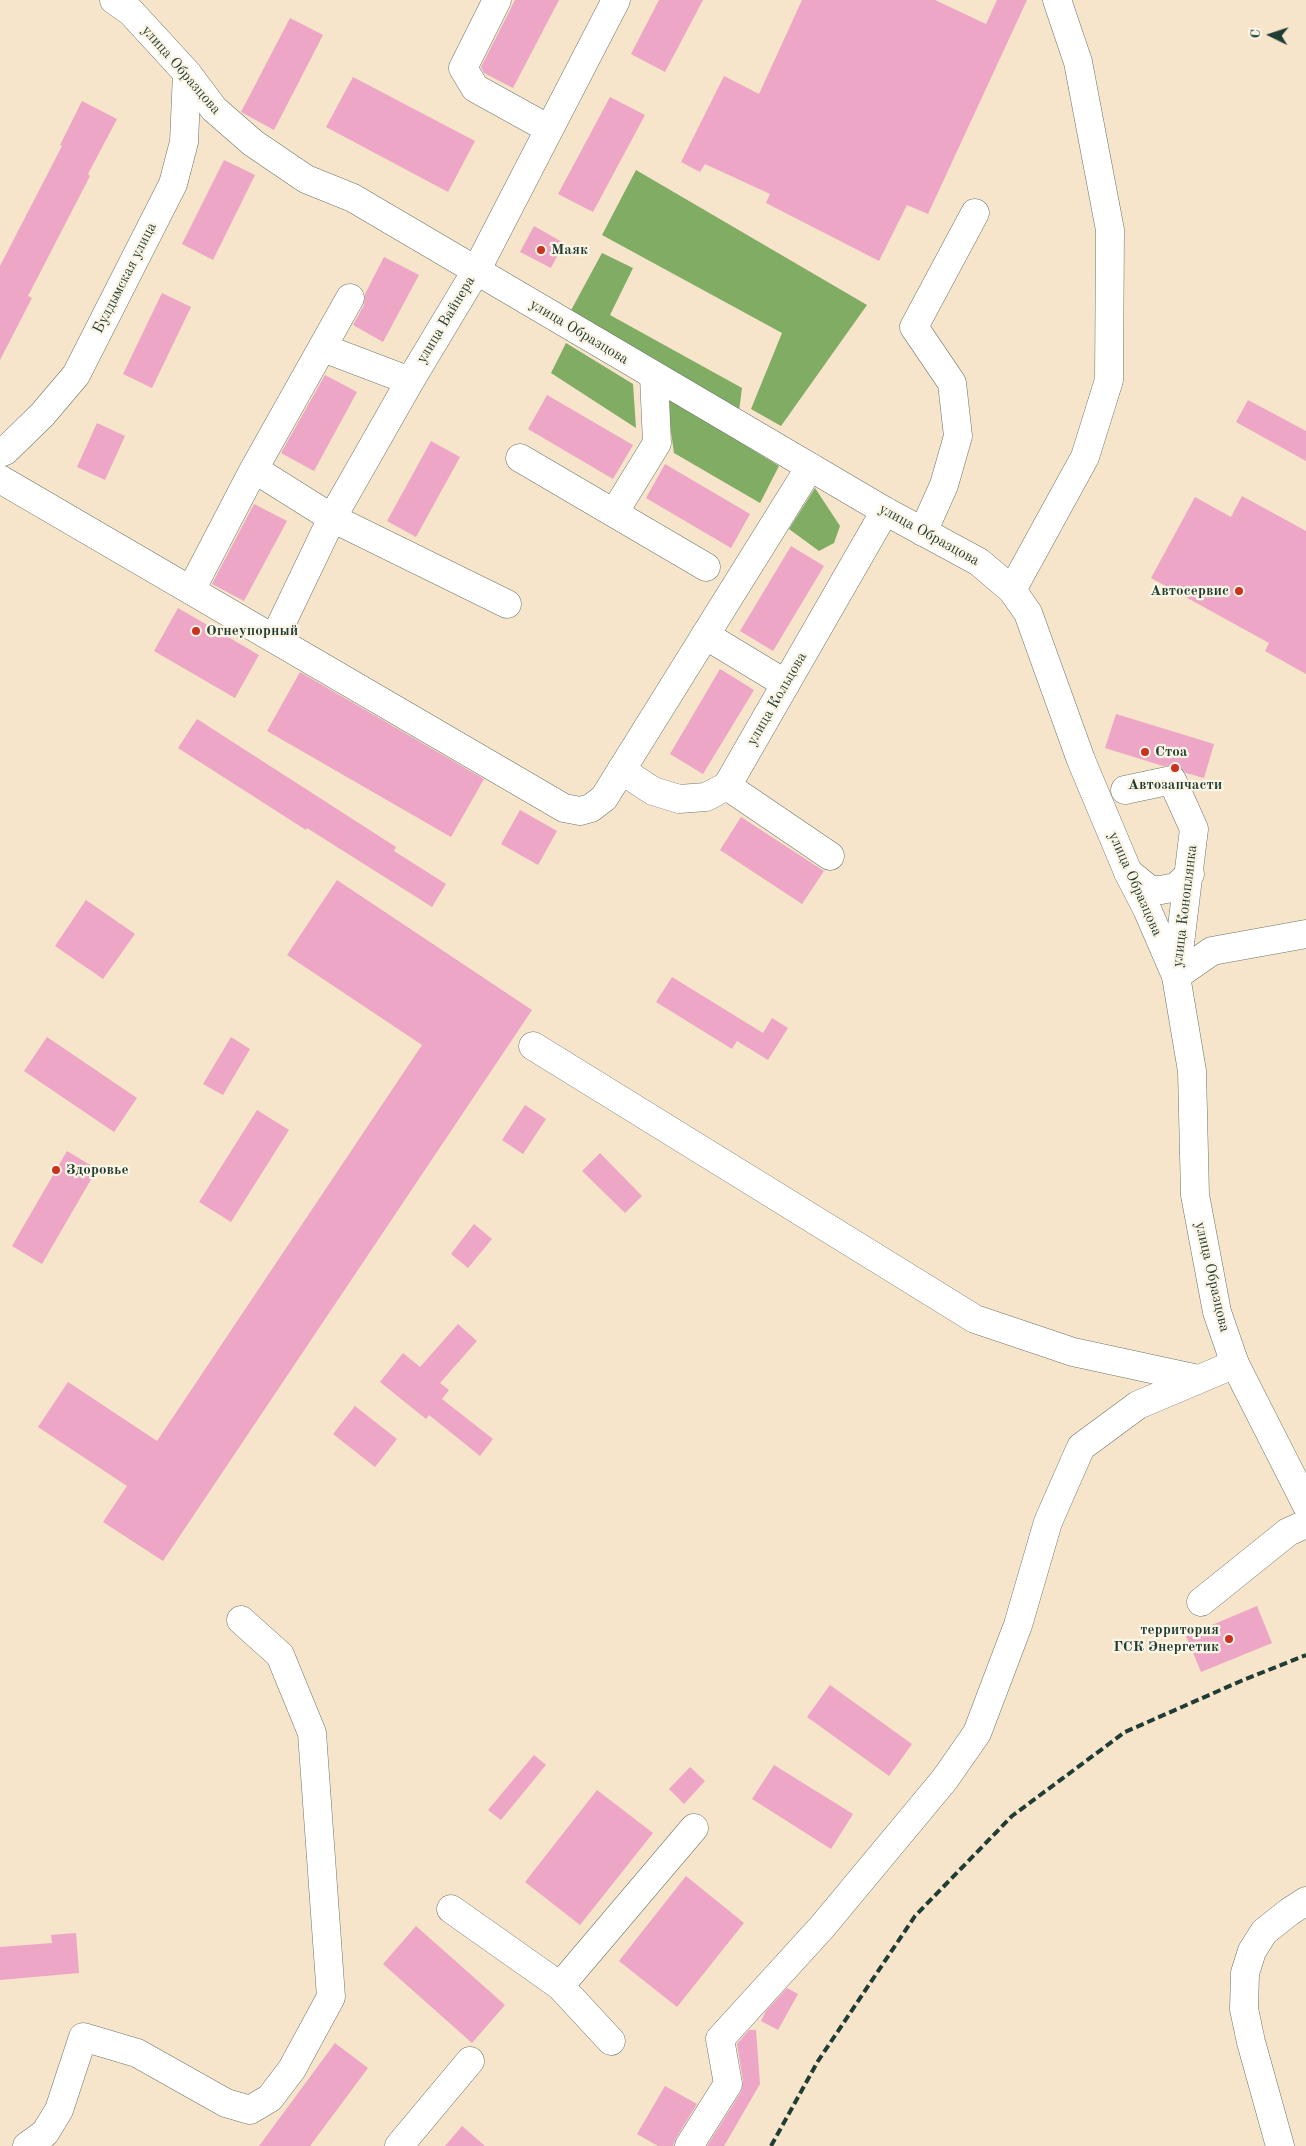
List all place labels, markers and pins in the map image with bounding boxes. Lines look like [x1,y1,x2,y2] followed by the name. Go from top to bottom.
[551,241,588,259] place label: Маяк
[535,244,547,256] marker: Маяк
[1150,582,1229,600] place label: Автосервис
[1233,585,1245,597] marker: Автосервис
[206,622,298,640] place label: Огнеупорный
[190,625,202,637] marker: Огнеупорный
[1155,743,1187,761] place label: Стоа
[1139,746,1151,758] marker: Стоа
[1169,762,1181,774] marker: Автозапчасти
[1128,776,1222,794] place label: Автозапчасти
[66,1161,128,1179] place label: Здоровье
[50,1164,62,1176] marker: Здоровье
[1113,1621,1219,1656] place label: территория ГСК Энергетик
[1223,1633,1235,1645] marker: территория ГСК Энергетик

